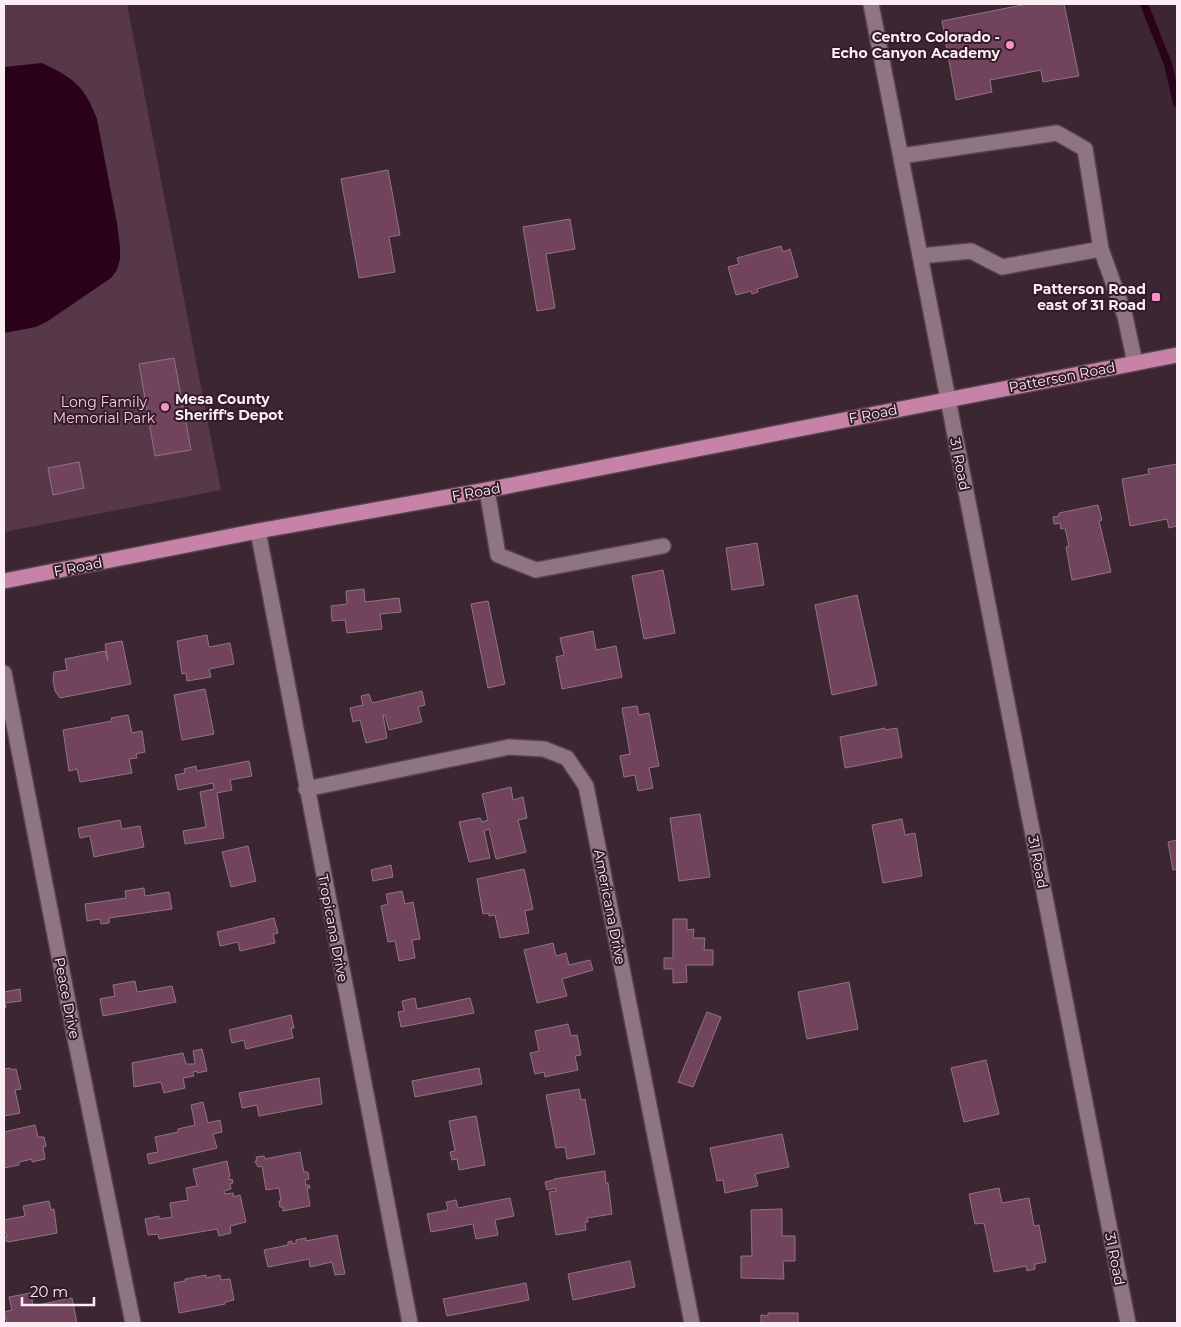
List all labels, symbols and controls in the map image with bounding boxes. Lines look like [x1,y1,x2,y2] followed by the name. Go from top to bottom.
[831,28,1001,62] place label: Centro Colorado - Echo Canyon Academy
[1004,39,1016,51] marker: Centro Colorado - Echo Canyon Academy
[1033,280,1146,314] place label: Patterson Road east of 31 Road
[1150,291,1162,303] marker: Patterson Road east of 31 Road
[1007,358,1117,396] street label: Patterson Road
[175,390,284,424] place label: Mesa County Sheriff's Depot
[53,393,156,427] park label: Long Family Memorial Park
[847,400,899,428] street label: F Road
[159,401,171,413] marker: Mesa County Sheriff's Depot
[946,436,974,492] street label: 31 Road
[450,479,502,505] street label: F Road
[52,553,104,581] street label: F Road
[1024,834,1052,890] street label: 31 Road
[590,848,630,966] street label: Americana Drive
[314,873,352,983] street label: Tropicana Drive
[50,956,84,1040] street label: Peace Drive
[1101,1231,1129,1287] street label: 31 Road
[22,1274,95,1306] scale bar
[30,1282,68,1301] text: 20 m

